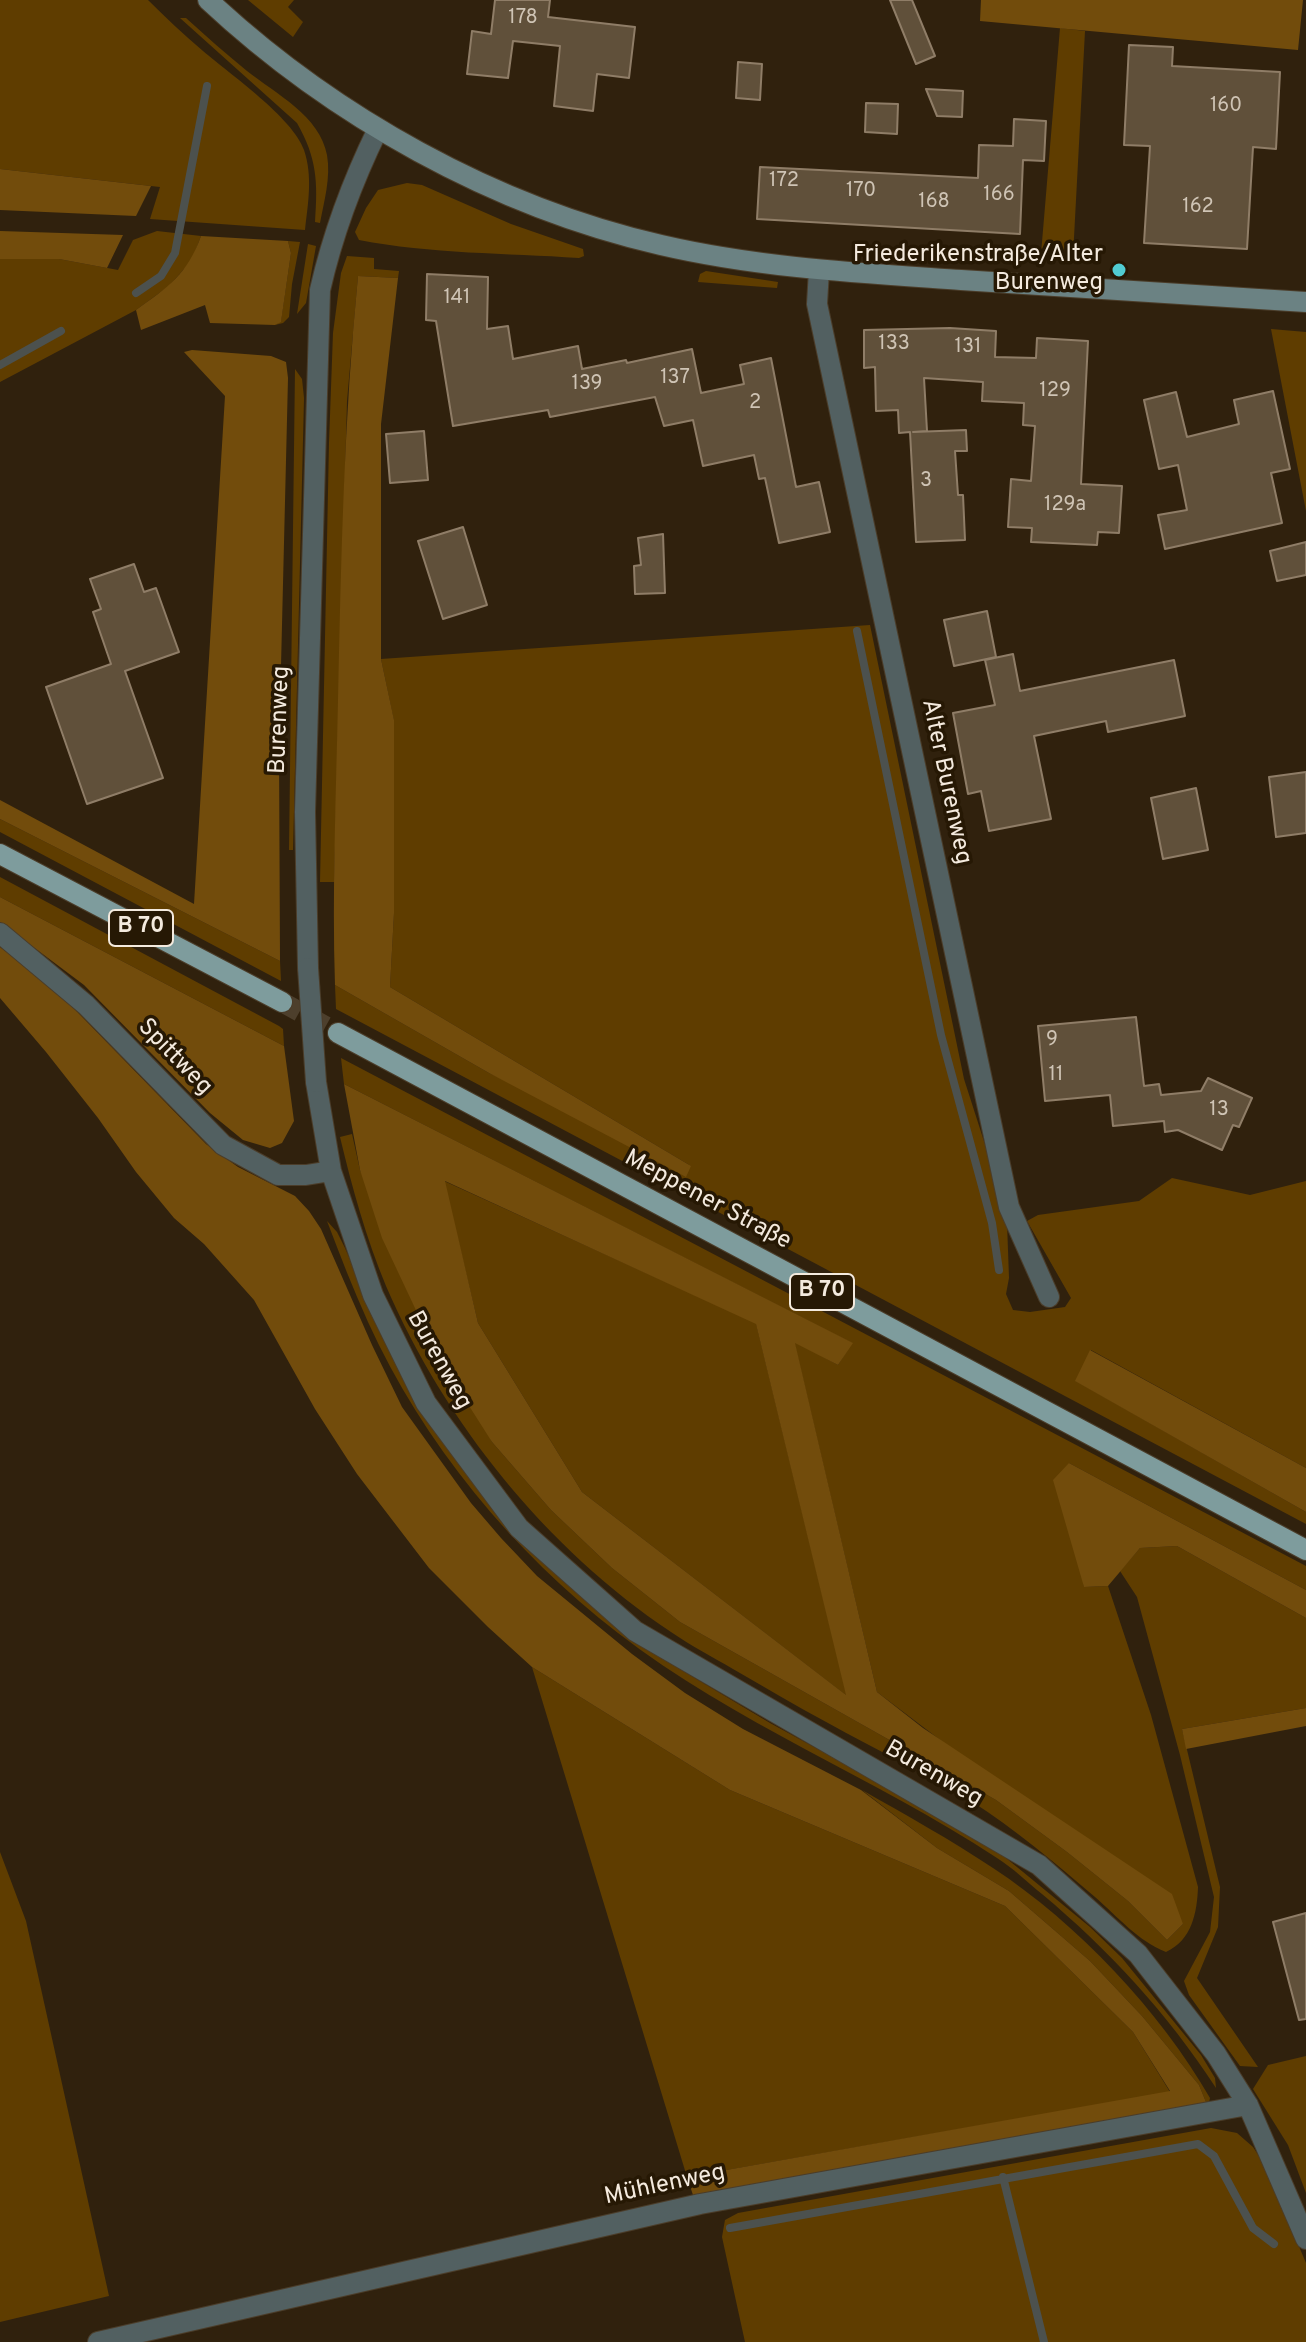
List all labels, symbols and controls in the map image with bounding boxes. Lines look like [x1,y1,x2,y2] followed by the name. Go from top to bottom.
[508,7,538,31] house number: 178
[1210,95,1242,119] house number: 160
[769,170,799,194] house number: 172
[846,180,876,204] house number: 170
[983,184,1015,208] house number: 166
[918,191,950,215] house number: 168
[1182,196,1214,220] house number: 162
[853,242,1103,298] place label: Friederikenstraße/Alter Burenweg
[1110,261,1128,279] marker: Friederikenstraße/Alter Burenweg
[444,287,470,311] house number: 141
[878,333,910,357] house number: 133
[955,336,981,360] house number: 131
[660,367,690,391] house number: 137
[571,373,603,397] house number: 139
[1039,380,1071,404] house number: 129
[749,392,761,416] house number: 2
[920,470,932,494] house number: 3
[1044,494,1086,518] house number: 129a
[265,665,297,775] street label: Burenweg
[913,697,977,867] street label: Alter Burenweg
[109,910,173,946] road number: B 70
[131,1014,217,1102] street label: Spittweg
[1046,1029,1058,1053] house number: 9
[1049,1064,1063,1088] house number: 11
[1209,1099,1229,1123] house number: 13
[619,1145,795,1257] street label: Meppener Straße
[790,1274,854,1310] road number: B 70
[399,1307,477,1415] street label: Burenweg
[879,1735,987,1815] street label: Burenweg
[602,2159,728,2213] street label: Mühlenweg

